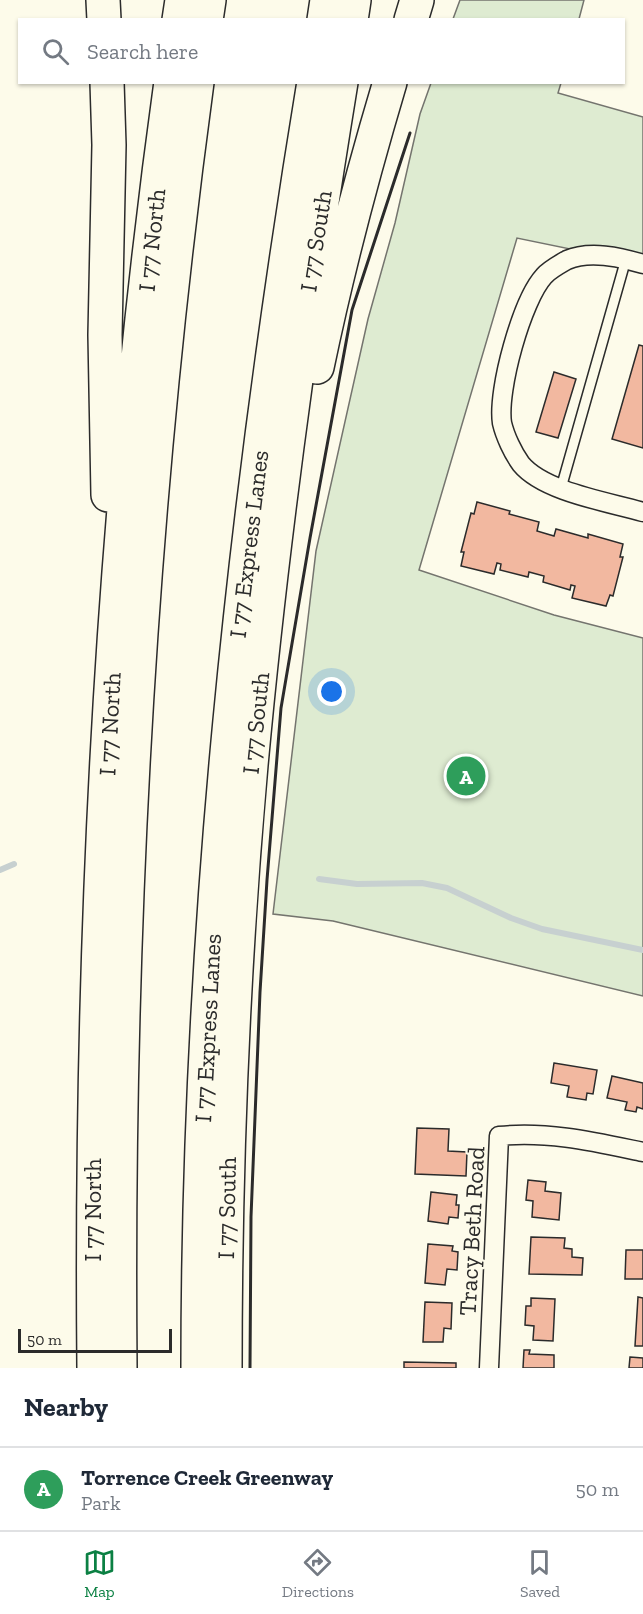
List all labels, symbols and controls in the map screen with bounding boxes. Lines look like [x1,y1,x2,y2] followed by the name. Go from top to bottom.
[18,18,625,84] search box
[39,35,72,68] icon: search
[87,38,198,65] text: Search here
[132,187,171,293] street label: I 77 North
[293,188,338,294] street label: I 77 South
[223,448,274,639] street label: I 77 Express Lanes
[236,670,275,775] street label: I 77 South
[92,671,127,776] street label: I 77 North
[317,677,346,706] your location
[446,754,486,798] pin: A
[188,933,227,1123] street label: I 77 Express Lanes
[453,1146,490,1316] street label: Tracy Beth Road
[211,1156,242,1259] street label: I 77 South
[78,1158,107,1262] street label: I 77 North
[18,1326,172,1354] scale bar
[27,1330,62,1349] text: 50 m
[24,1391,108,1423] text: Nearby
[81,1464,333,1491] text: Torrence Creek Greenway
[37,1477,50,1501] text: A
[575,1477,619,1501] text: 50 m
[81,1491,121,1515] text: Park
[83,1546,116,1601] tab: Map
[282,1546,354,1601] tab: Directions
[520,1546,560,1601] tab: Saved

